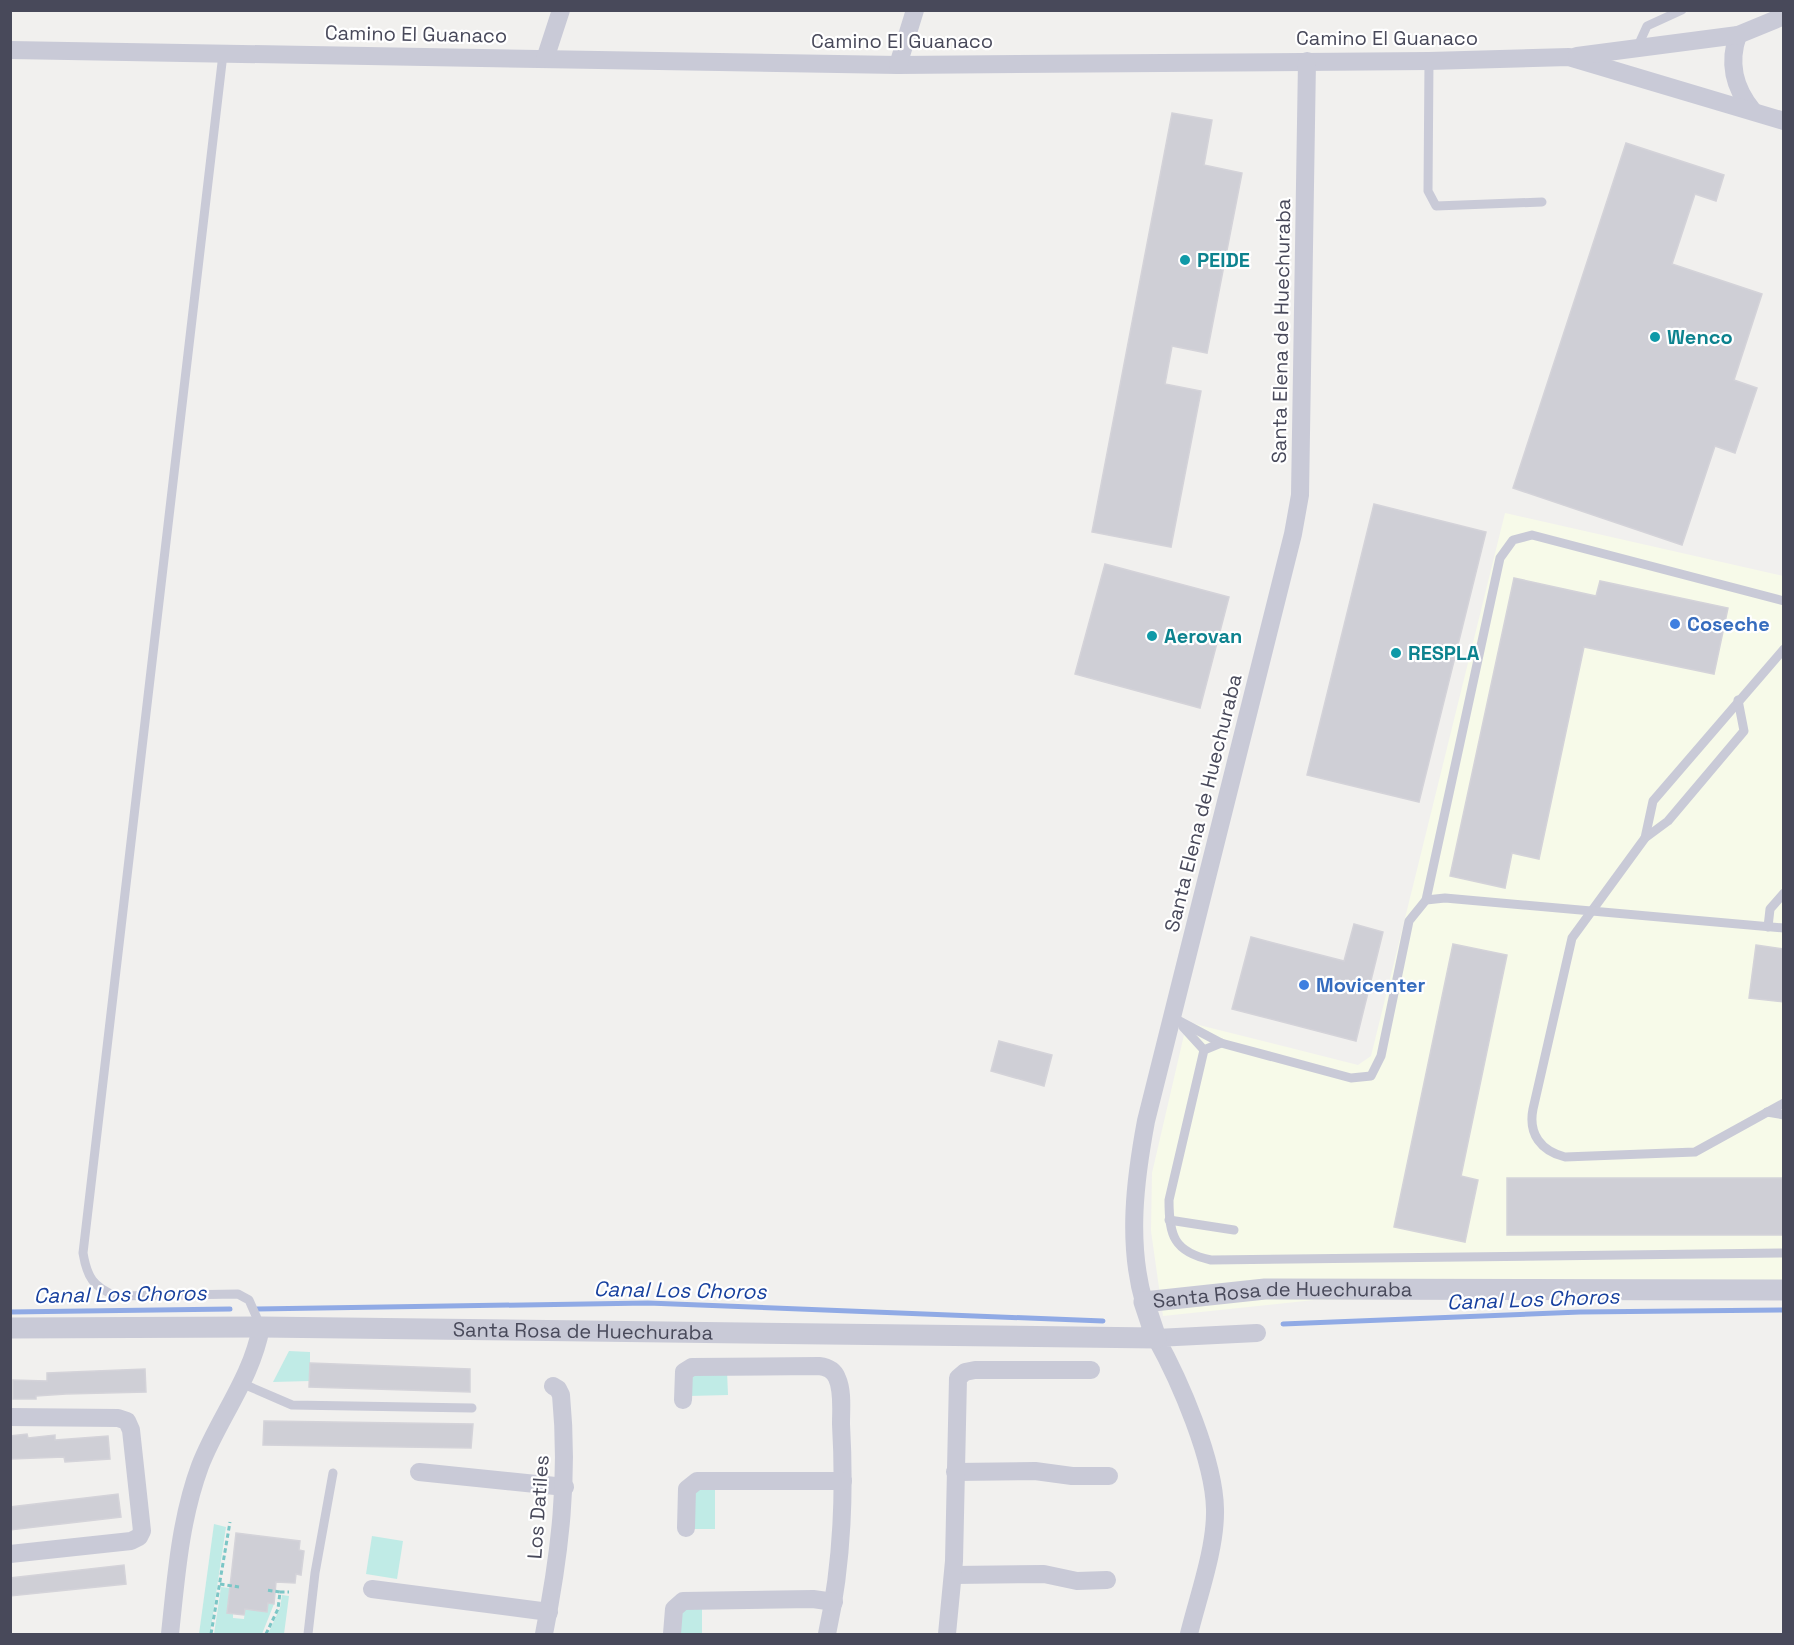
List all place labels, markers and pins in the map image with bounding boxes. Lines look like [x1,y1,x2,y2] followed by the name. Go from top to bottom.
[1197,247,1250,273] place label: PEIDE
[1178,253,1192,267] marker: PEIDE
[1667,324,1733,350] place label: Wenco
[1648,330,1662,344] marker: Wenco
[1687,611,1770,637] place label: Coseche
[1668,617,1682,631] marker: Coseche
[1164,623,1242,649] place label: Aerovan
[1145,629,1159,643] marker: Aerovan
[1408,640,1480,666] place label: RESPLA
[1389,646,1403,660] marker: RESPLA
[1316,972,1425,998] place label: Movicenter
[1297,978,1311,992] marker: Movicenter

